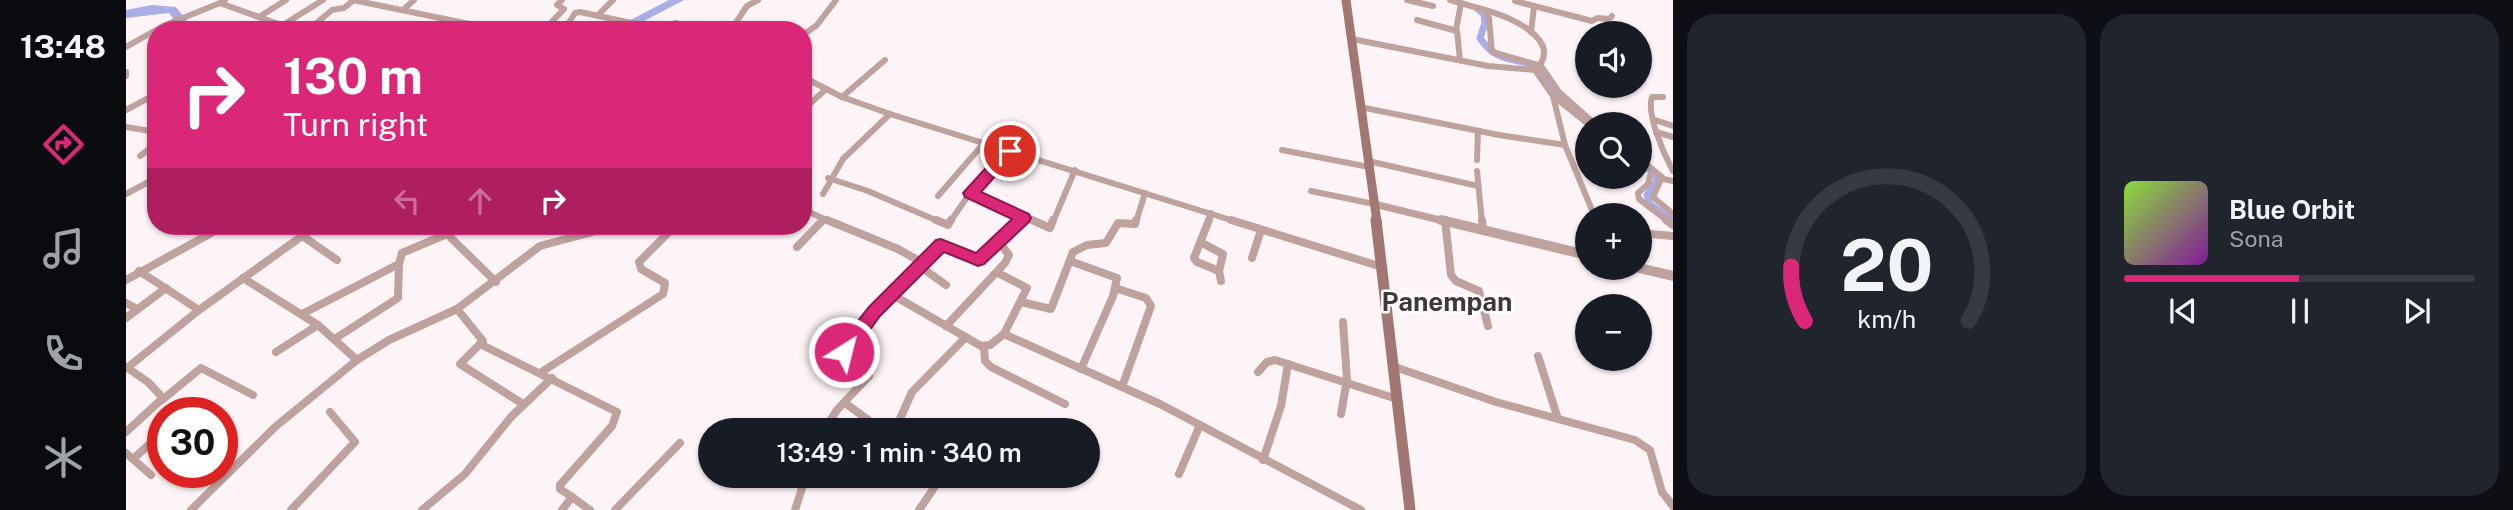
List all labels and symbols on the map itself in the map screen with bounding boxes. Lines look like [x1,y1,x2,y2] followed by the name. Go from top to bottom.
[980,121,1040,181] pin
[1382,286,1512,317] district label: Panempan
[807,315,881,389] position arrow
[147,397,238,488] speed limit sign: 30

